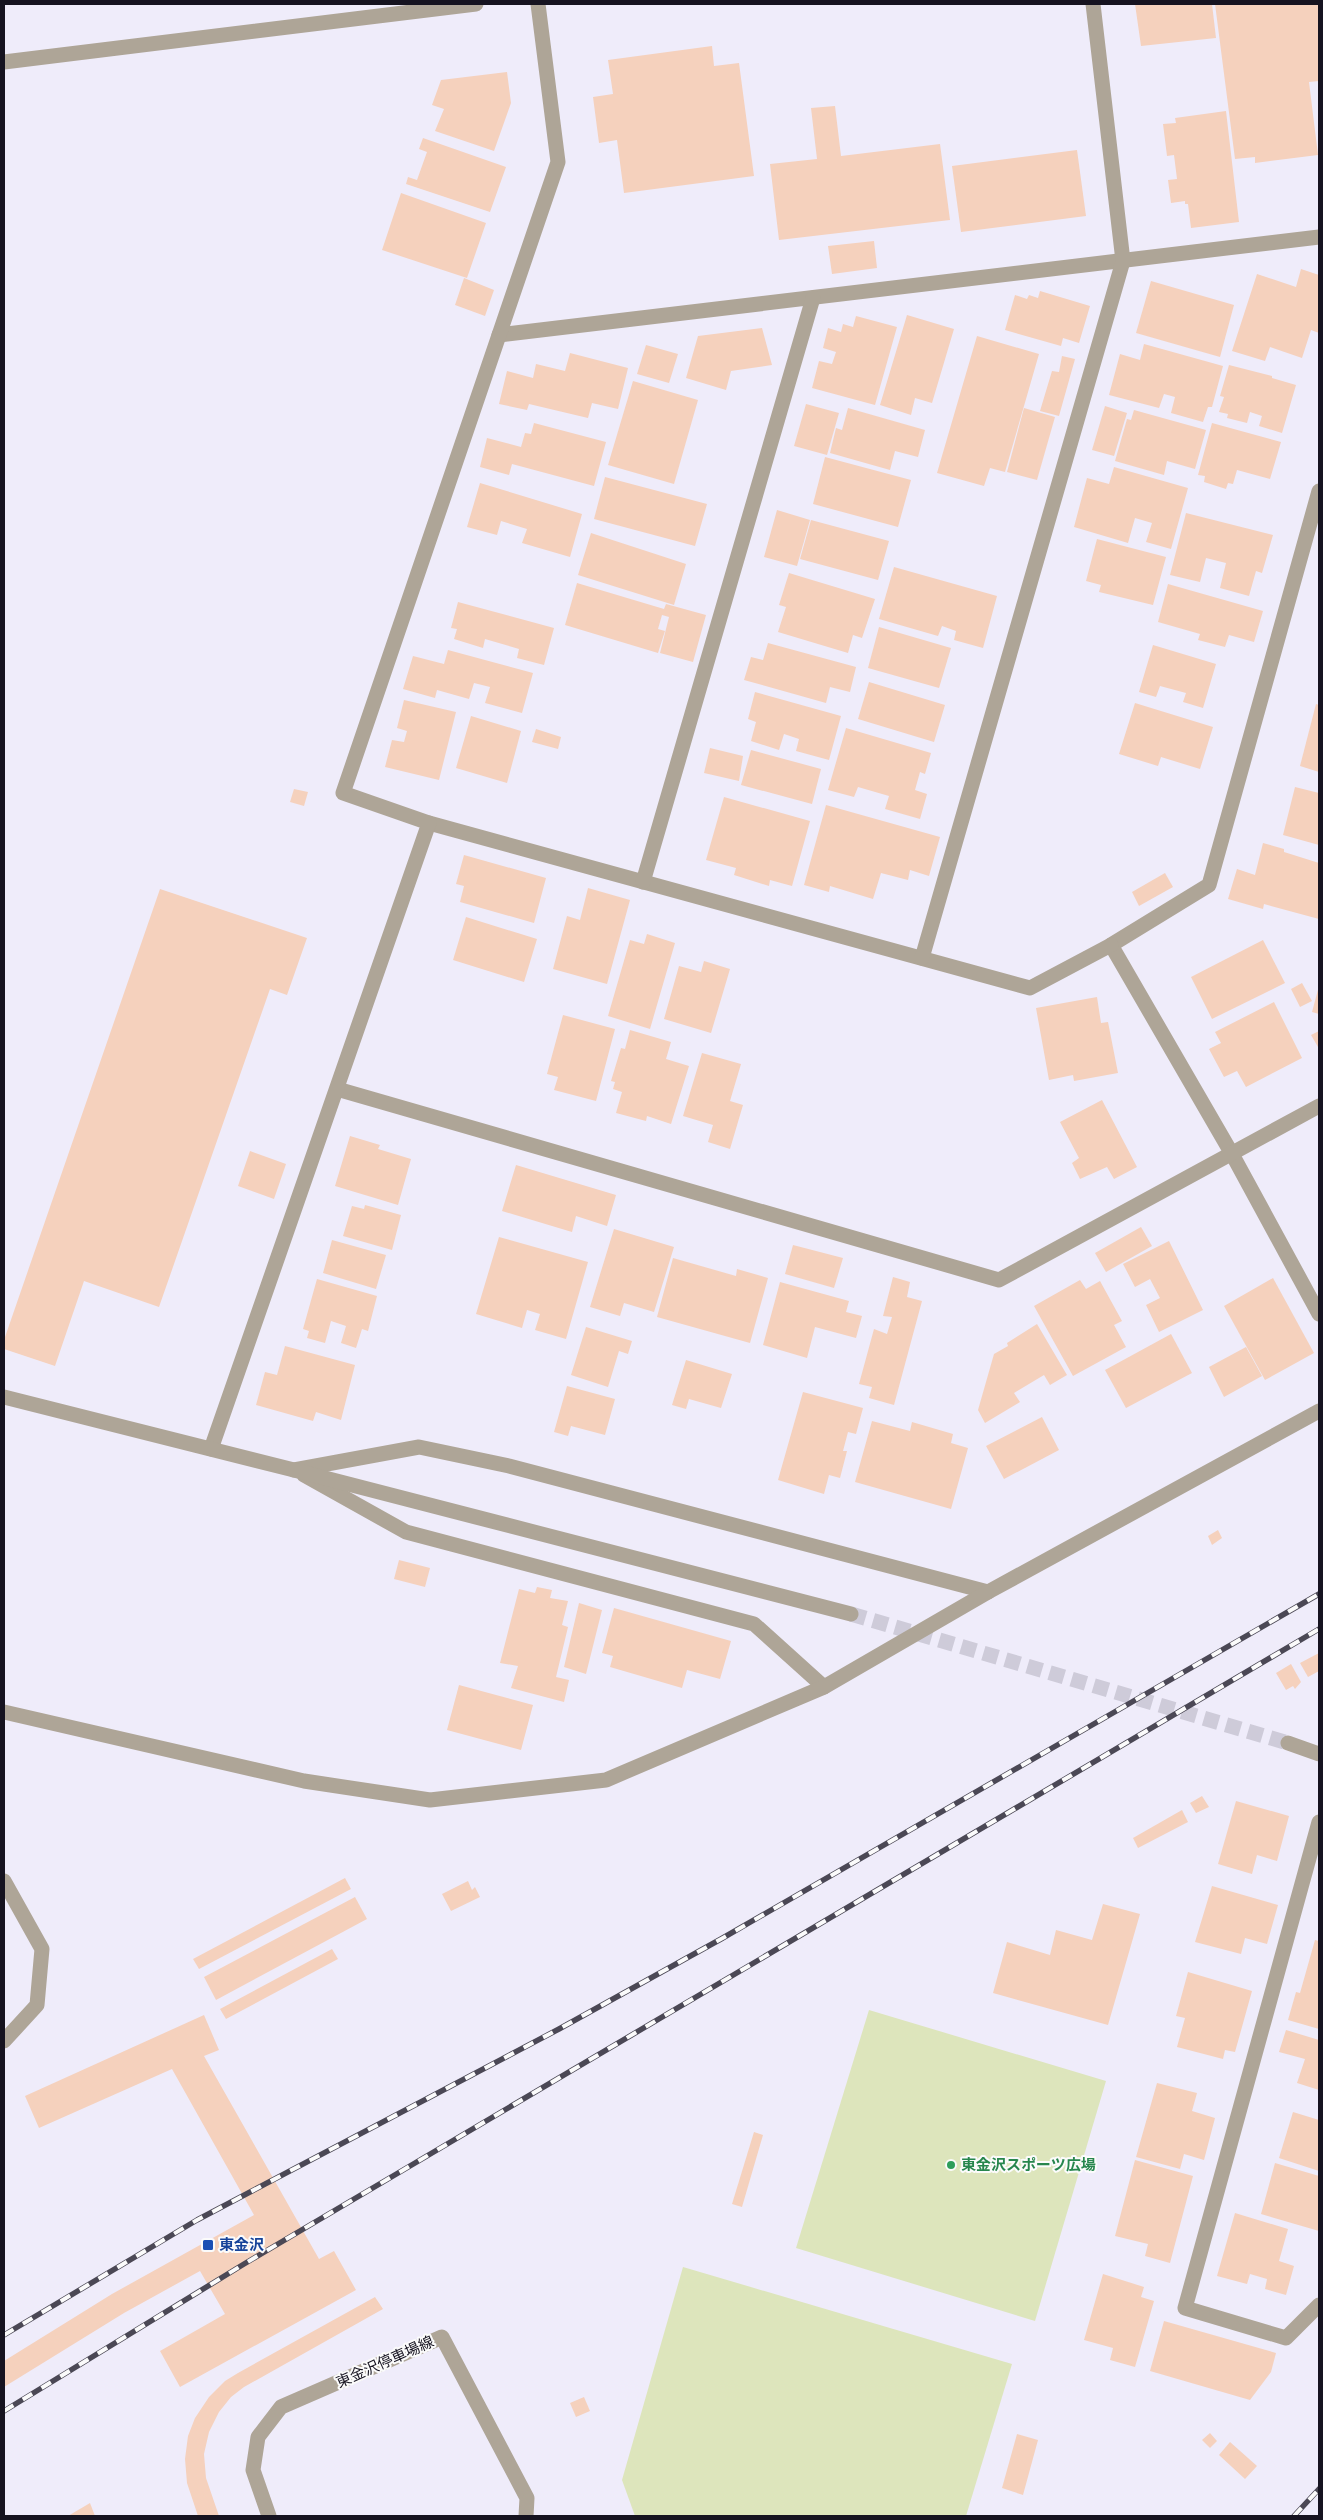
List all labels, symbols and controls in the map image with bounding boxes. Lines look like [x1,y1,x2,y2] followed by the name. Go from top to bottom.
[961,2156,1096,2173] place label: 東金沢スポーツ広場
[945,2159,957,2171] marker: 東金沢スポーツ広場
[219,2236,264,2253] place label: 東金沢
[201,2238,215,2252] marker: 東金沢
[333,2332,436,2391] street label: 東金沢停車場線

